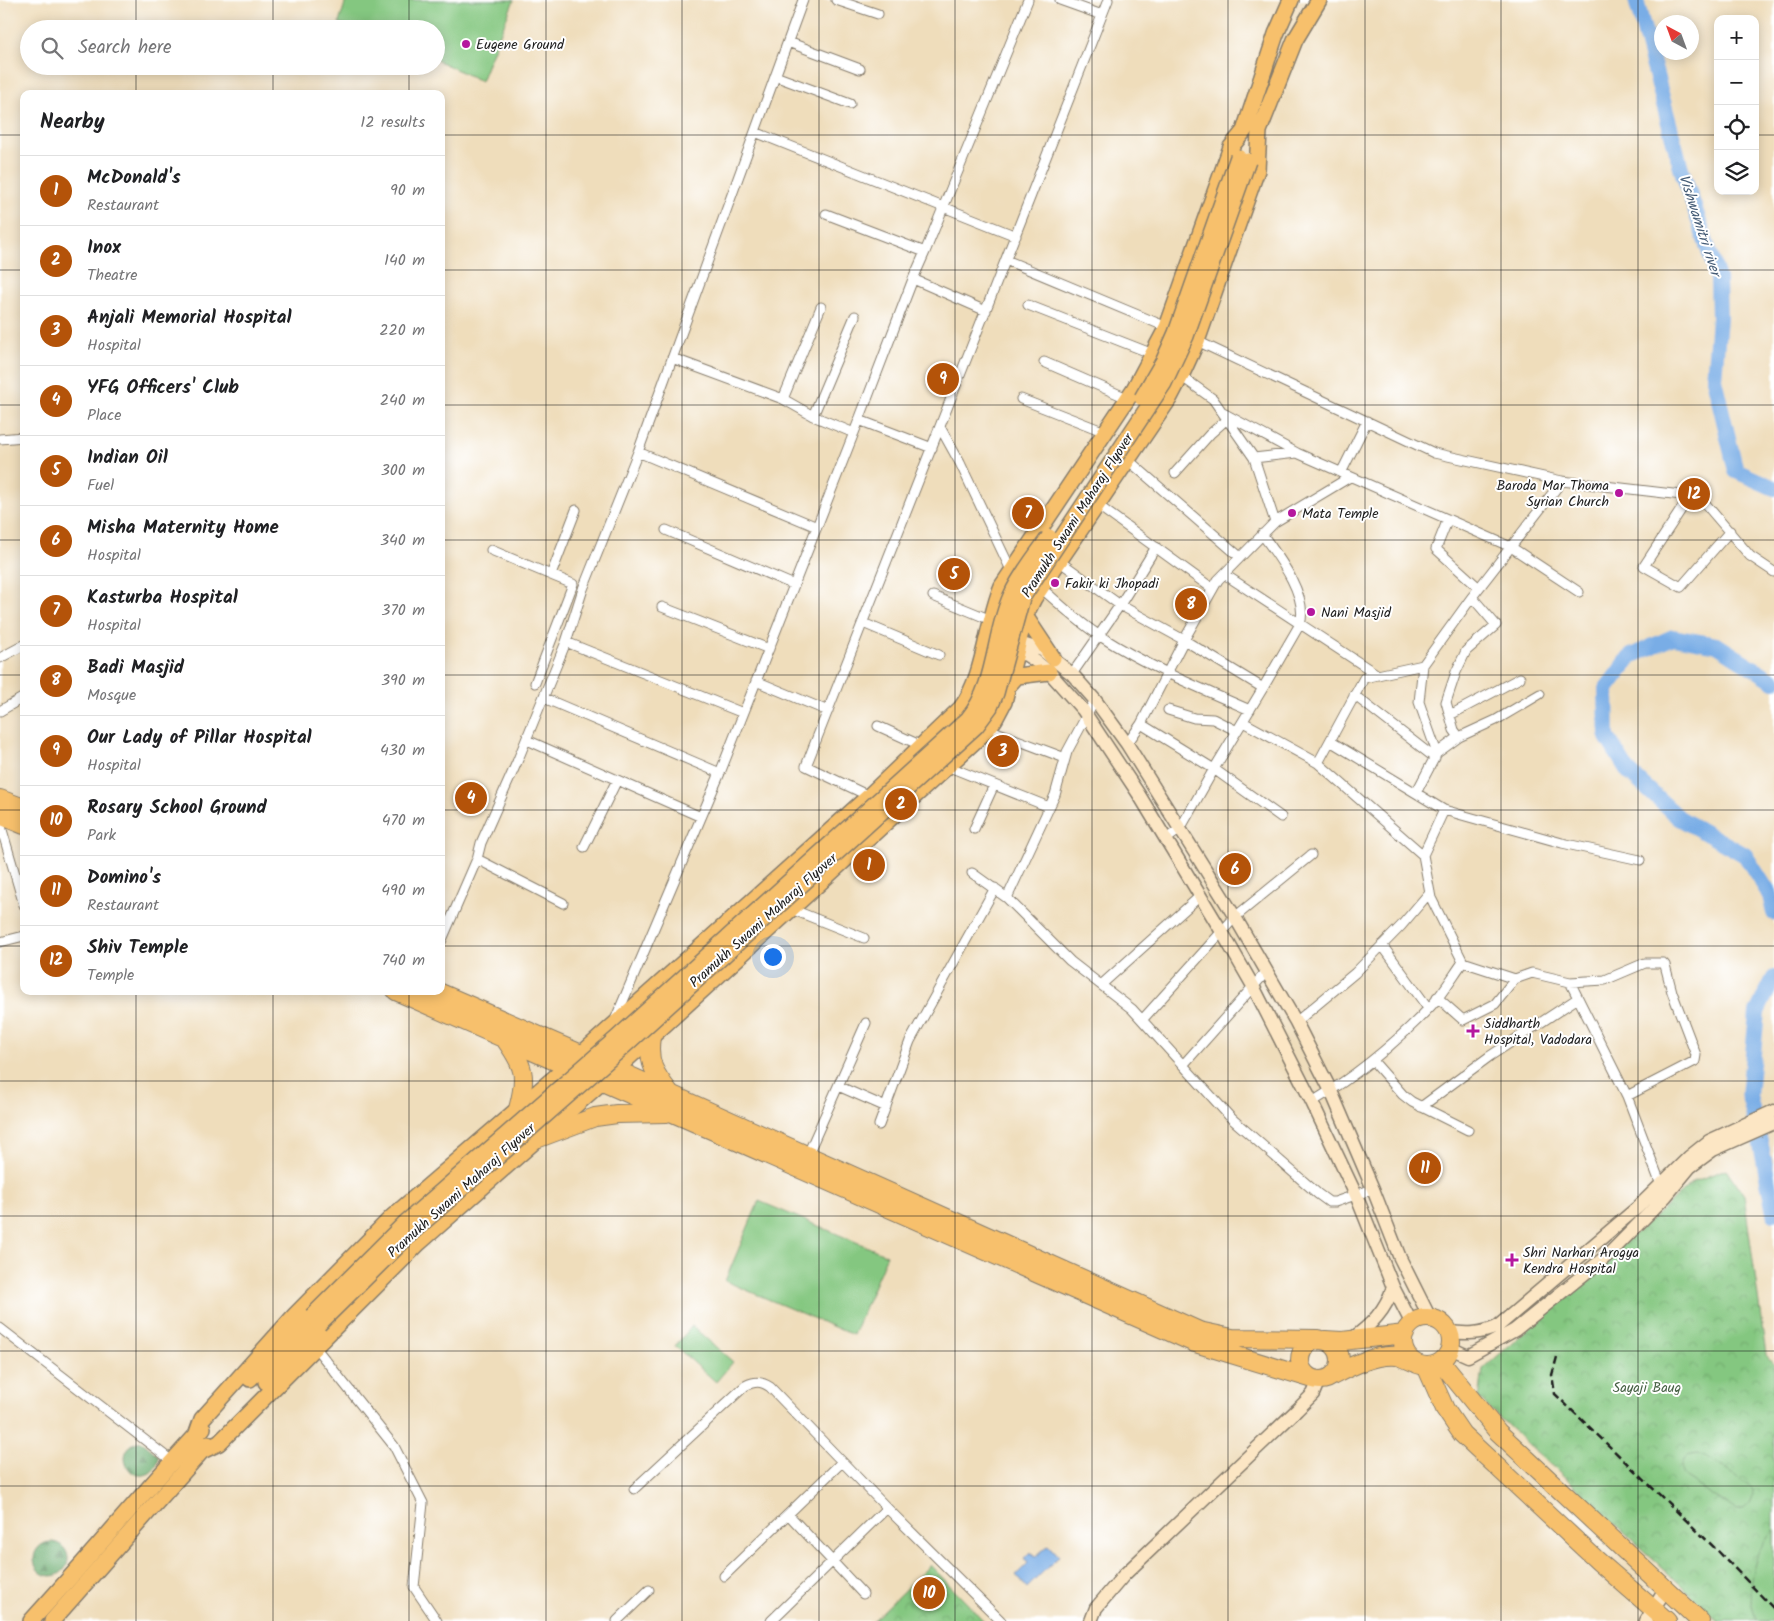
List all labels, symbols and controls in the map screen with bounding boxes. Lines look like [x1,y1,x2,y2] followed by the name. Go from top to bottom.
[1654,15,1699,60] north arrow
[1714,15,1759,195] map controls
[1714,15,1759,60] button: +
[20,20,445,75] search box
[78,33,172,63] text: Search here
[38,34,66,62] icon: search
[476,34,565,56] place label: Eugene Ground
[460,38,472,50] marker: Eugene Ground
[1714,60,1759,105] button: −
[1714,105,1759,150] button: locate
[40,106,105,139] text: Nearby
[360,110,425,135] text: 12 results
[1714,150,1759,195] button: layers
[87,163,181,193] text: McDonald's
[1671,171,1728,282] water label: Vishwamitri river
[54,178,58,203] text: 1
[390,178,425,203] text: 90 m
[87,193,159,218] text: Restaurant
[87,233,121,263] text: Inox
[51,248,61,273] text: 2
[384,248,425,273] text: 140 m
[87,263,138,288] text: Theatre
[87,303,292,333] text: Anjali Memorial Hospital
[52,318,60,343] text: 3
[379,318,425,343] text: 220 m
[87,333,141,358] text: Hospital
[927,360,959,398] pin: 9
[87,373,239,403] text: YFG Officers' Club
[52,388,60,413] text: 4
[380,388,425,413] text: 240 m
[87,403,121,428] text: Place
[1016,428,1140,602] street label: Pramukh Swami Maharaj Flyover
[87,443,168,473] text: Indian Oil
[52,458,60,483] text: 5
[381,458,425,483] text: 300 m
[87,473,114,498] text: Fuel
[1496,475,1609,513] place label: Baroda Mar Thoma Syrian Church
[1678,475,1710,513] pin: 12
[1613,487,1625,499] marker: Baroda Mar Thoma Syrian Church
[1012,494,1044,532] pin: 7
[1302,503,1379,525] place label: Mata Temple
[1286,507,1298,519] marker: Mata Temple
[87,513,279,543] text: Misha Maternity Home
[52,528,60,553] text: 6
[380,528,425,553] text: 340 m
[87,543,141,568] text: Hospital
[938,555,970,593] pin: 5
[1065,573,1159,595] place label: Fakir ki Jhopadi
[1049,577,1061,589] marker: Fakir ki Jhopadi
[87,583,238,613] text: Kasturba Hospital
[1175,585,1207,623] pin: 8
[52,598,60,623] text: 7
[381,598,425,623] text: 370 m
[1321,602,1392,624] place label: Nani Masjid
[1305,606,1317,618] marker: Nani Masjid
[87,613,141,638] text: Hospital
[87,653,184,683] text: Badi Masjid
[51,668,61,693] text: 8
[381,668,425,693] text: 390 m
[87,683,136,708] text: Mosque
[87,723,312,753] text: Our Lady of Pillar Hospital
[987,732,1019,770] pin: 3
[52,738,60,763] text: 9
[380,738,425,763] text: 430 m
[87,753,141,778] text: Hospital
[455,779,487,817] pin: 4
[885,785,917,823] pin: 2
[87,793,267,823] text: Rosary School Ground
[49,808,63,833] text: 10
[382,808,425,833] text: 470 m
[87,823,116,848] text: Park
[853,846,885,884] pin: 1
[685,847,844,993] street label: Pramukh Swami Maharaj Flyover
[1219,850,1251,888] pin: 6
[87,863,161,893] text: Domino's
[51,878,61,903] text: 11
[381,878,425,903] text: 490 m
[87,893,159,918] text: Restaurant
[87,933,188,963] text: Shiv Temple
[760,944,786,970] your location
[49,948,63,973] text: 12
[382,948,425,973] text: 740 m
[87,963,134,988] text: Temple
[1484,1013,1592,1051] place label: Siddharth Hospital, Vadodara
[1466,1024,1480,1038] marker: Siddharth Hospital, Vadodara
[383,1117,542,1263] street label: Pramukh Swami Maharaj Flyover
[1409,1149,1441,1187] pin: 11
[1523,1242,1639,1280] place label: Shri Narhari Arogya Kendra Hospital
[1505,1253,1519,1267] marker: Shri Narhari Arogya Kendra Hospital
[1613,1377,1681,1399] park label: Sayaji Baug
[913,1574,945,1612] pin: 10

